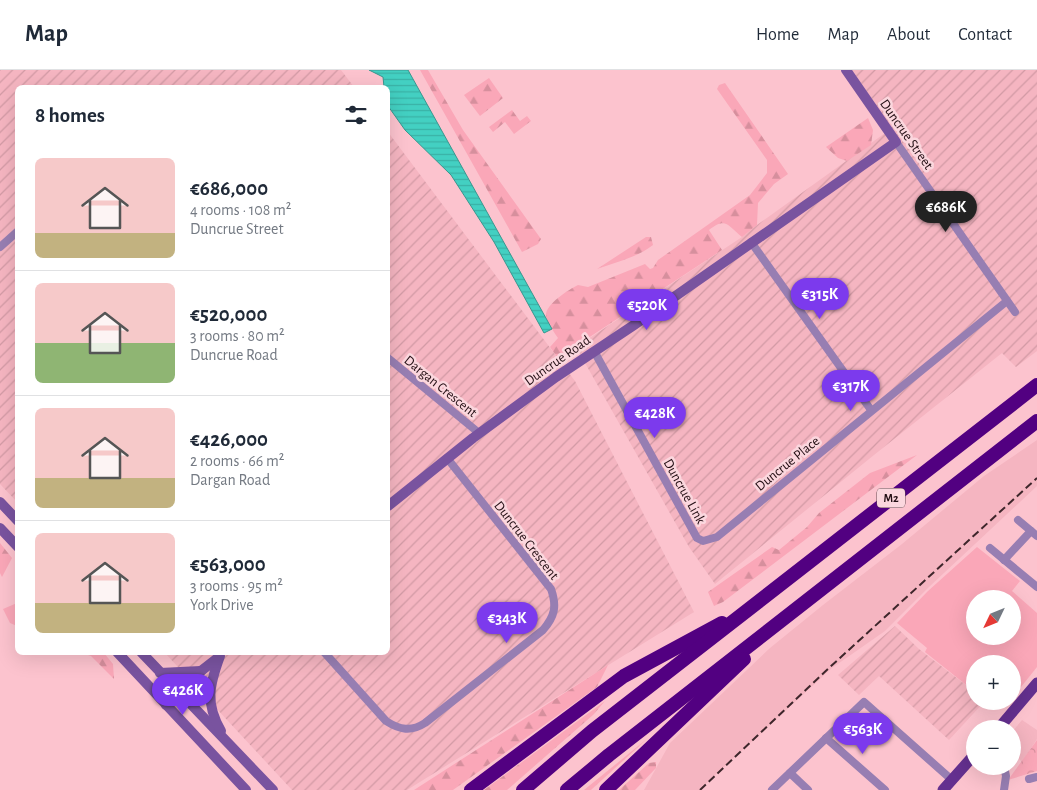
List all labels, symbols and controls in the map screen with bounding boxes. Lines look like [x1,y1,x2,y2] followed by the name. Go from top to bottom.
[25,22,68,46] text: Map
[756,26,799,44] text: Home
[827,26,859,44] text: Map
[887,26,930,44] text: About
[958,26,1012,44] text: Contact
[877,97,936,173] street label: Duncrue Street
[342,101,370,129] icon: filters
[35,105,105,126] text: 8 homes
[75,178,135,238] icon: home
[190,178,268,199] text: €686,000
[911,190,981,233] pin: €686K
[926,199,966,215] text: €686K
[190,202,291,218] text: 4 rooms · 108 m²
[190,221,284,237] text: Duncrue Street
[785,278,855,320] pin: €315K
[802,286,838,302] text: €315K
[612,288,682,331] pin: €520K
[627,297,667,313] text: €520K
[75,303,135,363] icon: home
[190,304,267,325] text: €520,000
[190,328,285,344] text: 3 rooms · 80 m²
[522,333,593,389] street label: Duncrue Road
[190,347,278,363] text: Duncrue Road
[401,353,480,421] street label: Dargan Crescent
[816,370,886,412] pin: €317K
[833,378,869,394] text: €317K
[620,396,690,439] pin: €428K
[635,405,675,421] text: €428K
[75,428,135,488] icon: home
[190,429,268,450] text: €426,000
[753,434,822,494] street label: Duncrue Place
[190,453,284,469] text: 2 rooms · 66 m²
[661,457,708,527] street label: Duncrue Link
[190,472,270,488] text: Dargan Road
[877,488,905,508] road number: M2
[491,499,561,583] street label: Duncrue Crescent
[75,553,135,613] icon: home
[190,554,266,575] text: €563,000
[190,578,283,594] text: 3 rooms · 95 m²
[966,590,1021,645] north arrow
[966,590,1021,775] map controls
[190,597,254,613] text: York Drive
[472,602,542,644] pin: €343K
[488,610,526,626] text: €343K
[966,655,1021,710] button: +
[148,674,218,716] pin: €426K
[163,682,203,698] text: €426K
[828,712,898,755] pin: €563K
[966,720,1021,775] button: −
[844,721,882,737] text: €563K

